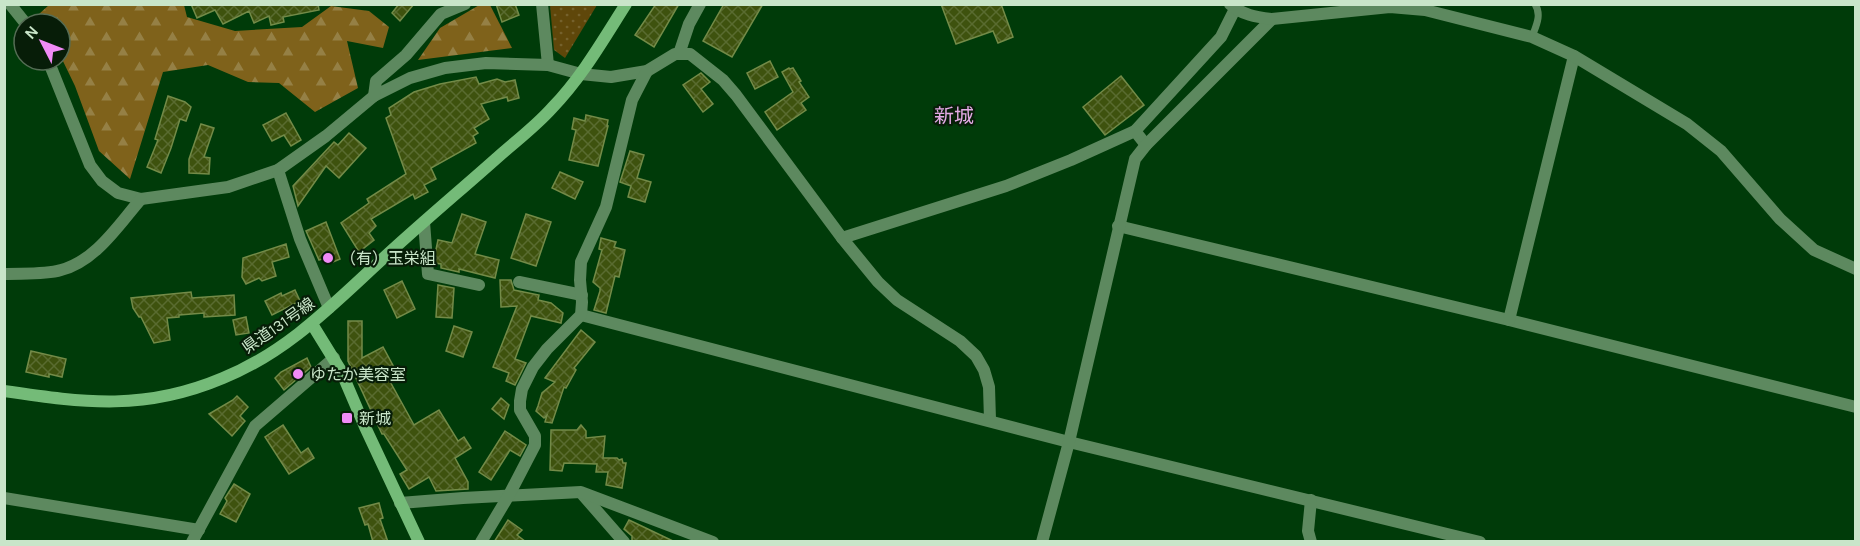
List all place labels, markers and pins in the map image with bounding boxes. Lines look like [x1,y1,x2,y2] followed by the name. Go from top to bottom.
[340,249,436,268] place label: （有）玉栄組
[321,251,335,265] marker: （有）玉栄組
[310,365,406,384] place label: ゆたか美容室
[291,367,305,381] marker: ゆたか美容室
[359,409,391,428] place label: 新城
[340,411,354,425] marker: 新城

